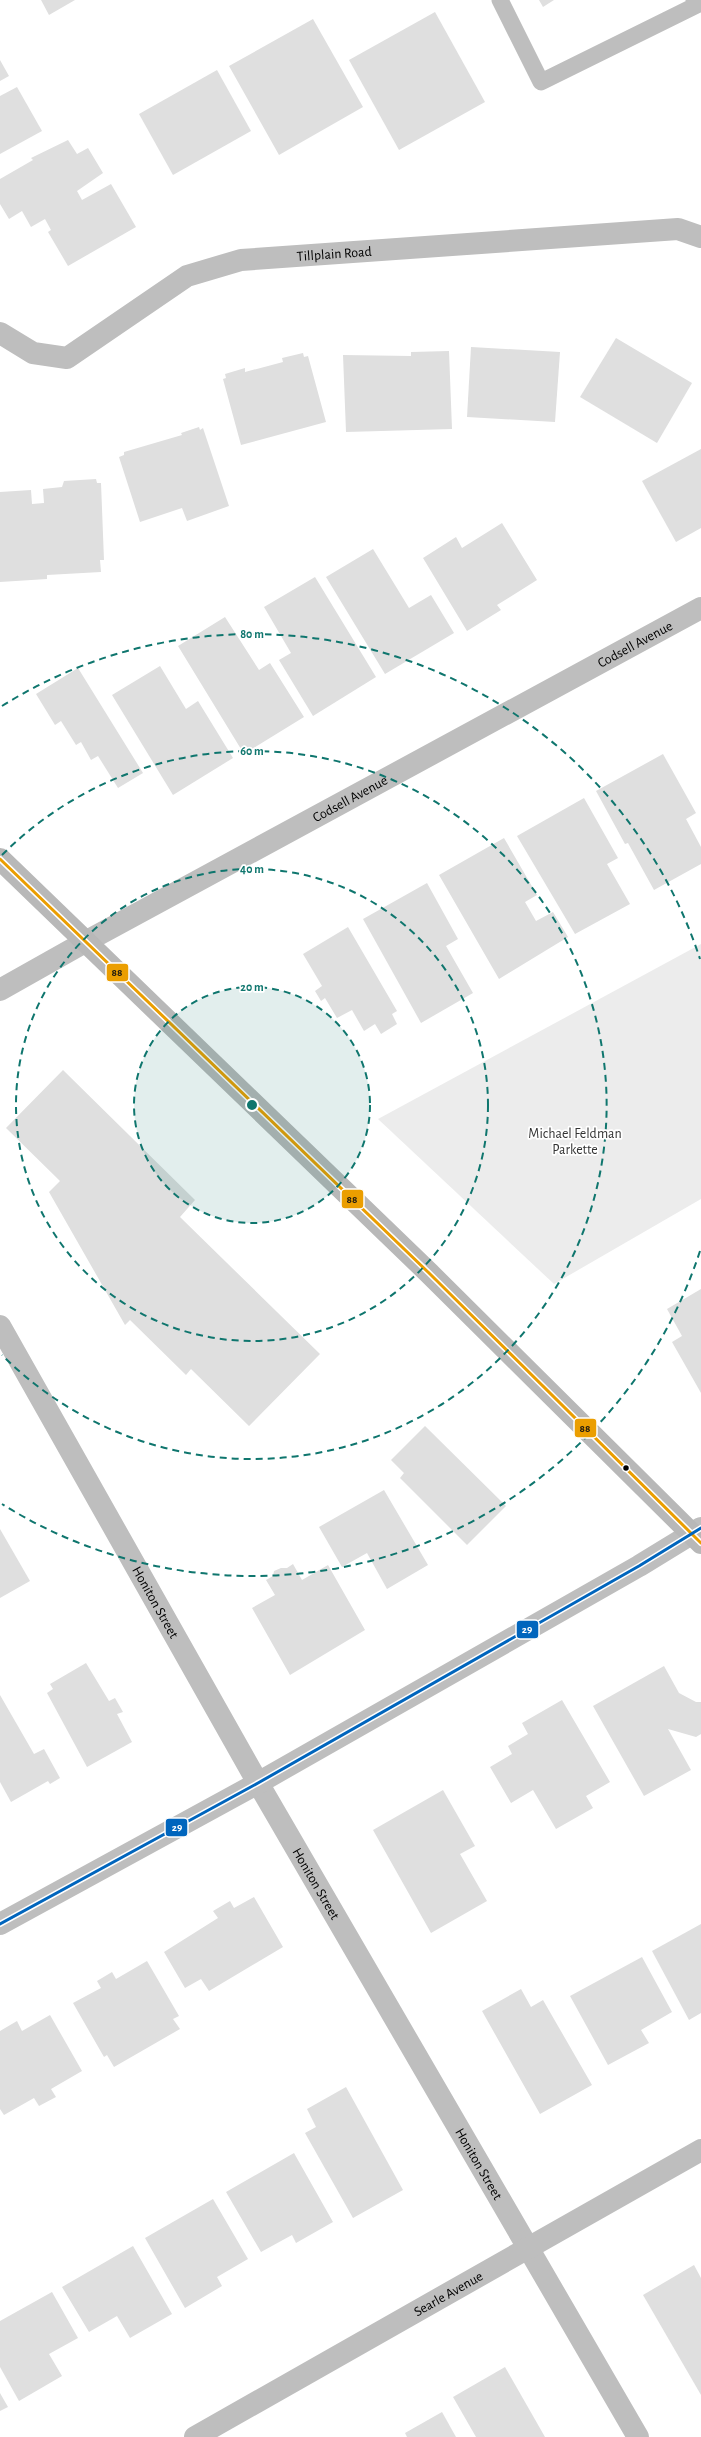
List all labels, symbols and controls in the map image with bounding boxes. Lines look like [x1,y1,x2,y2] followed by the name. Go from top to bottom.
[296,245,372,264] street label: Tillplain Road
[595,619,675,671] street label: Codsell Avenue
[240,628,264,640] text: 80 m
[240,745,264,757] text: 60 m
[311,773,390,825] street label: Codsell Avenue
[240,863,264,875] text: 40 m
[106,963,129,982] line badge: 88
[112,967,122,978] text: 88
[240,981,264,993] text: 20 m
[245,1098,259,1112] centre of rings
[528,1127,622,1157] park label: Michael Feldman Parkette
[341,1189,364,1209] line badge: 88
[347,1194,357,1205] text: 88
[574,1418,597,1438] line badge: 88
[580,1423,590,1434] text: 88
[621,1463,631,1473] unlabelled marker
[129,1564,181,1641] street label: Honiton Street
[516,1620,539,1639] line badge: 29
[522,1624,532,1635] text: 29
[165,1818,188,1837] line badge: 29
[172,1822,182,1833] text: 29
[289,1846,342,1923] street label: Honiton Street
[452,2126,505,2203] street label: Honiton Street
[412,2269,485,2319] street label: Searle Avenue

